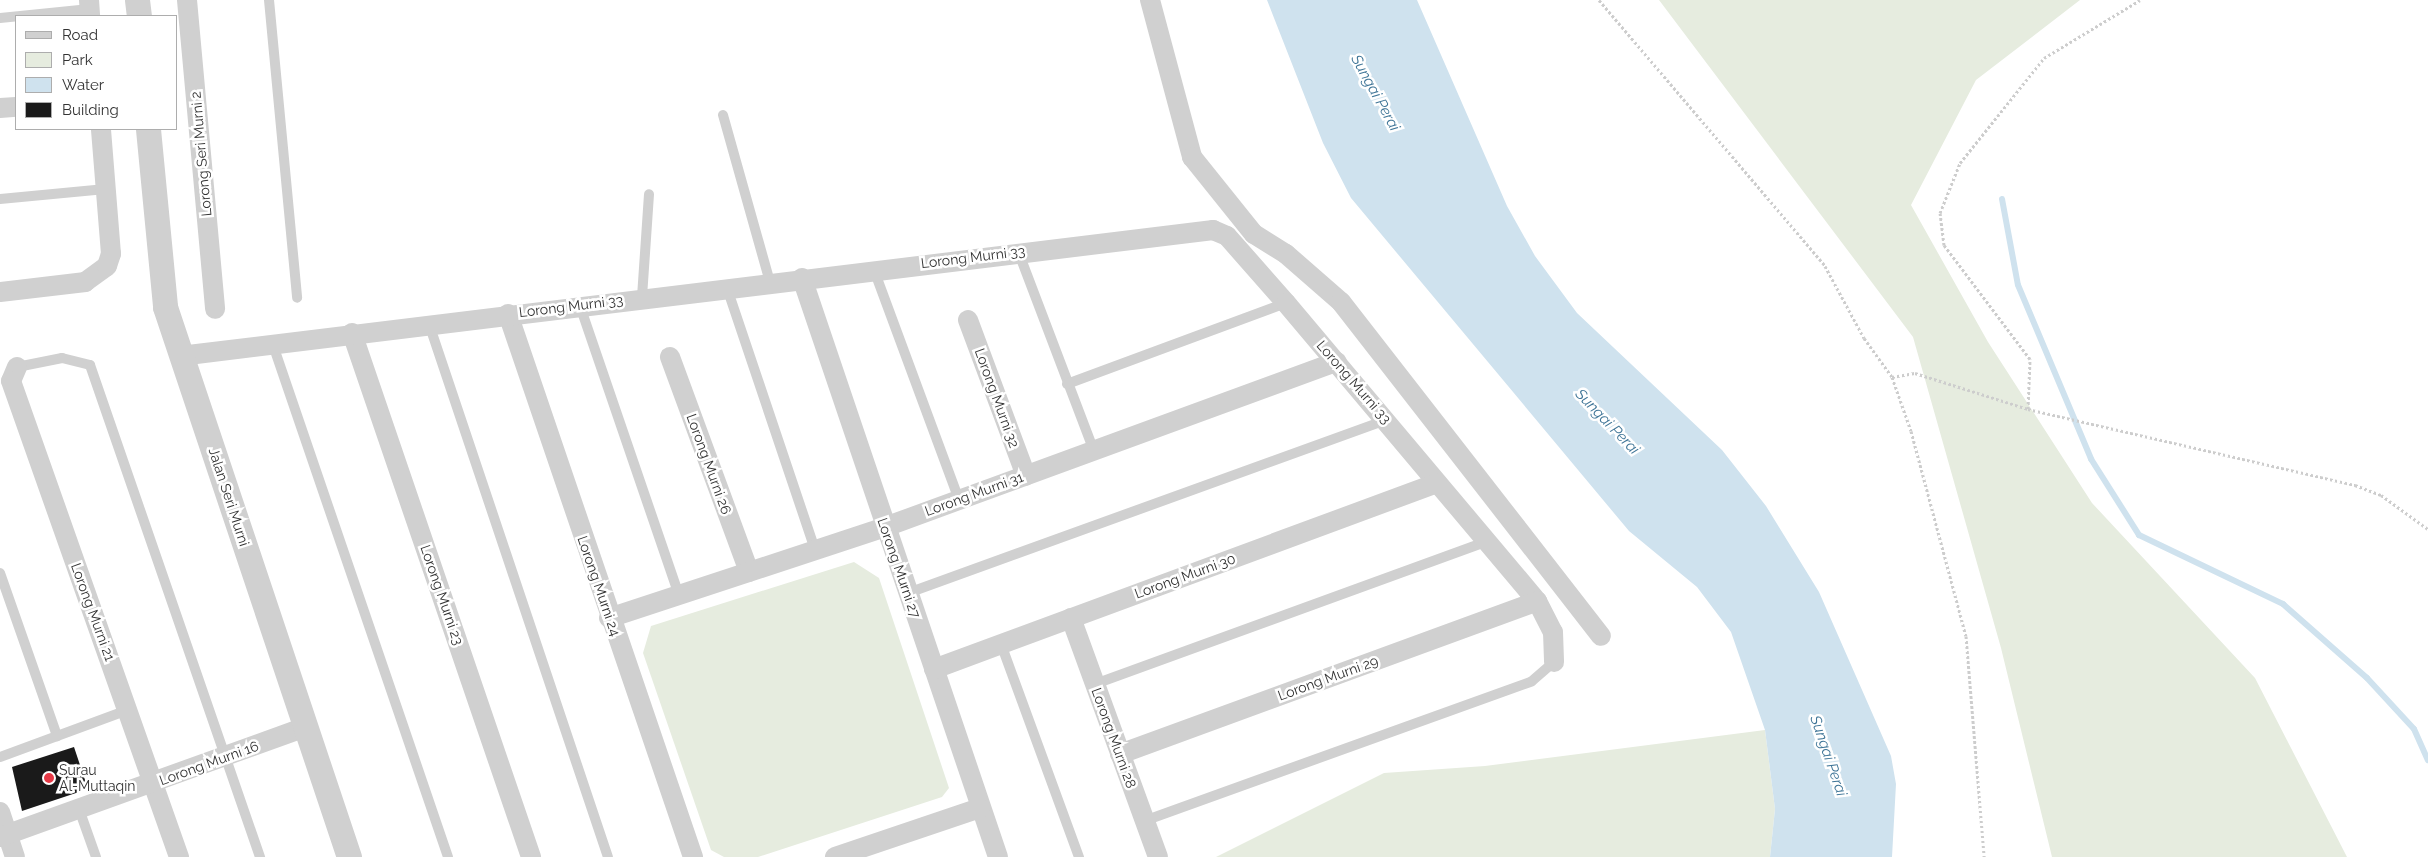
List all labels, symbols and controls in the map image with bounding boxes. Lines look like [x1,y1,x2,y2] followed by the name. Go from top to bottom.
[15,15,178,130] legend
[62,26,98,44] text: Road
[62,51,93,69] text: Park
[1347,52,1403,134] water label: Sungai Perai
[62,76,104,94] text: Water
[187,91,215,217] street label: Lorong Seri Murni 2
[62,101,119,119] text: Building
[920,242,1026,272] street label: Lorong Murni 33
[518,291,624,321] street label: Lorong Murni 33
[1313,337,1395,427] street label: Lorong Murni 33
[971,346,1023,450] street label: Lorong Murni 32
[1571,385,1643,459] water label: Sungai Perai
[683,411,735,517] street label: Lorong Murni 26
[205,446,253,548] street label: Jalan Seri Murni
[922,468,1026,520] street label: Lorong Murni 31
[874,516,924,620] street label: Lorong Murni 27
[574,534,624,638] street label: Lorong Murni 24
[417,543,467,647] street label: Lorong Murni 23
[1132,550,1238,602] street label: Lorong Murni 30
[67,561,119,663] street label: Lorong Murni 21
[1276,652,1380,704] street label: Lorong Murni 29
[1088,685,1140,791] street label: Lorong Murni 28
[1806,713,1850,799] water label: Sungai Perai
[157,737,261,789] street label: Lorong Murni 16
[59,762,135,794] place label: Surau Al-Muttaqin
[43,772,55,784] marker: Surau Al-Muttaqin

